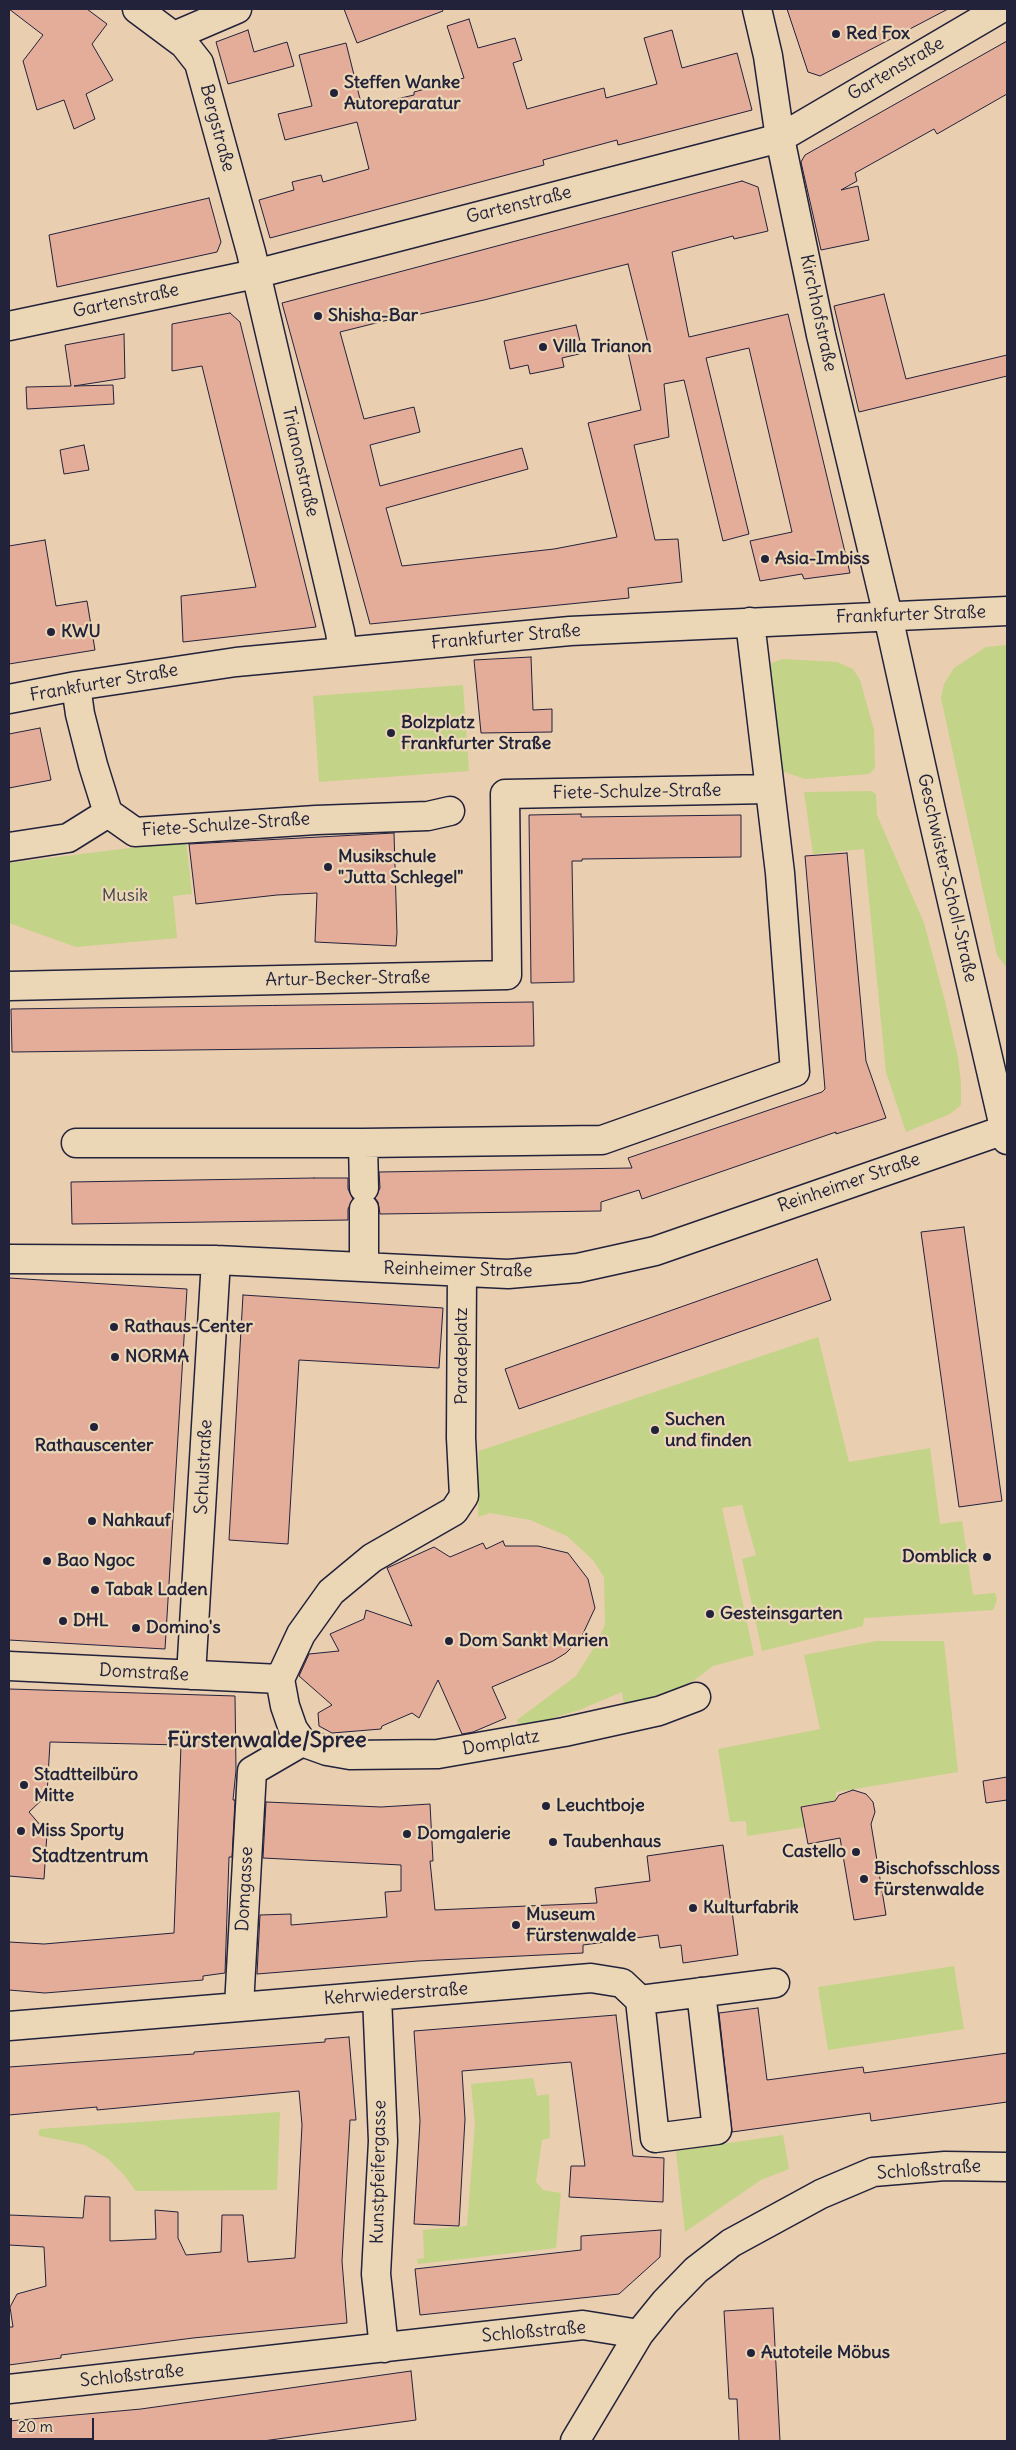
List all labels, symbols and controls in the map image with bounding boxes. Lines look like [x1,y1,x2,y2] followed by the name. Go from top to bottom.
[846,23,910,45] place label: Red Fox
[830,28,842,40] marker: Red Fox
[844,33,948,105] street label: Gartenstraße
[344,72,461,115] place label: Steffen Wanke Autoreparatur
[195,82,239,174] street label: Bergstraße
[328,87,340,99] marker: Steffen Wanke Autoreparatur
[464,181,574,229] street label: Gartenstraße
[795,252,841,374] street label: Kirchhofstraße
[71,279,181,323] street label: Gartenstraße
[328,305,418,327] place label: Shisha-Bar
[312,310,324,322] marker: Shisha-Bar
[553,336,652,358] place label: Villa Trianon
[537,341,549,353] marker: Villa Trianon
[277,405,323,519] street label: Trianonstraße
[775,548,870,570] place label: Asia-Imbiss
[759,553,771,565] marker: Asia-Imbiss
[836,602,986,628] street label: Frankfurter Straße
[430,620,582,654] street label: Frankfurter Straße
[61,621,101,643] place label: KWU
[45,626,57,638] marker: KWU
[28,659,180,707] street label: Frankfurter Straße
[401,712,551,754] place label: Bolzplatz Frankfurter Straße
[385,727,397,739] marker: Bolzplatz Frankfurter Straße
[912,772,982,984] street label: Geschwister-Scholl-Straße
[553,780,721,804] street label: Fiete-Schulze-Straße
[141,808,311,842] street label: Fiete-Schulze-Straße
[338,846,463,889] place label: Musikschule "Jutta Schlegel"
[322,861,334,873] marker: Musikschule "Jutta Schlegel"
[102,885,148,907] park label: Musik
[265,967,431,991] street label: Artur-Becker-Straße
[775,1149,923,1217] street label: Reinheimer Straße
[383,1258,533,1282] street label: Reinheimer Straße
[451,1307,473,1405] street label: Paradeplatz
[124,1316,253,1338] place label: Rathaus-Center
[108,1321,120,1333] marker: Rathaus-Center
[125,1346,189,1368] place label: NORMA
[109,1351,121,1363] marker: NORMA
[665,1409,752,1452] place label: Suchen und finden
[191,1419,217,1515] street label: Schulstraße
[88,1421,100,1433] marker: Rathauscenter
[649,1424,661,1436] marker: Suchen und finden
[35,1435,153,1457] place label: Rathauscenter
[102,1510,171,1532] place label: Nahkauf
[86,1515,98,1527] marker: Nahkauf
[902,1546,977,1568] place label: Domblick
[57,1550,135,1572] place label: Bao Ngoc
[981,1551,993,1563] marker: Domblick
[41,1555,53,1567] marker: Bao Ngoc
[105,1579,208,1601] place label: Tabak Laden
[89,1584,101,1596] marker: Tabak Laden
[720,1603,843,1625] place label: Gesteinsgarten
[704,1608,716,1620] marker: Gesteinsgarten
[73,1610,108,1632] place label: DHL
[57,1615,69,1627] marker: DHL
[146,1617,221,1639] place label: Domino's
[130,1622,142,1634] marker: Domino's
[459,1630,608,1652] place label: Dom Sankt Marien
[443,1635,455,1647] marker: Dom Sankt Marien
[99,1660,189,1686] street label: Domstraße
[461,1726,541,1760] street label: Domplatz
[167,1728,367,1754] district label: Fürstenwalde/Spree
[34,1764,138,1806] place label: Stadtteilbüro Mitte
[18,1779,30,1791] marker: Stadtteilbüro Mitte
[556,1795,645,1817] place label: Leuchtboje
[540,1800,552,1812] marker: Leuchtboje
[31,1820,124,1842] place label: Miss Sporty
[417,1823,511,1845] place label: Domgalerie
[15,1825,27,1837] marker: Miss Sporty
[401,1828,413,1840] marker: Domgalerie
[563,1831,661,1853] place label: Taubenhaus
[547,1836,559,1848] marker: Taubenhaus
[782,1841,846,1863] place label: Castello
[32,1846,148,1868] district label: Stadtzentrum
[232,1846,258,1932] street label: Domgasse
[850,1846,862,1858] marker: Castello
[874,1858,1000,1900] place label: Bischofsschloss Fürstenwalde
[858,1873,870,1885] marker: Bischofsschloss Fürstenwalde
[703,1897,799,1919] place label: Kulturfabrik
[687,1902,699,1914] marker: Kulturfabrik
[526,1904,636,1946] place label: Museum Fürstenwalde
[510,1919,522,1931] marker: Museum Fürstenwalde
[323,1978,469,2010] street label: Kehrwiederstraße
[367,2100,391,2244] street label: Kunstpfeifergasse
[876,2156,982,2184] street label: Schloßstraße
[481,2317,587,2347] street label: Schloßstraße
[761,2342,890,2364] place label: Autoteile Möbus
[745,2347,757,2359] marker: Autoteile Möbus
[79,2360,185,2392] street label: Schloßstraße
[12,2408,96,2440] scale bar
[18,2417,53,2436] text: 20 m

